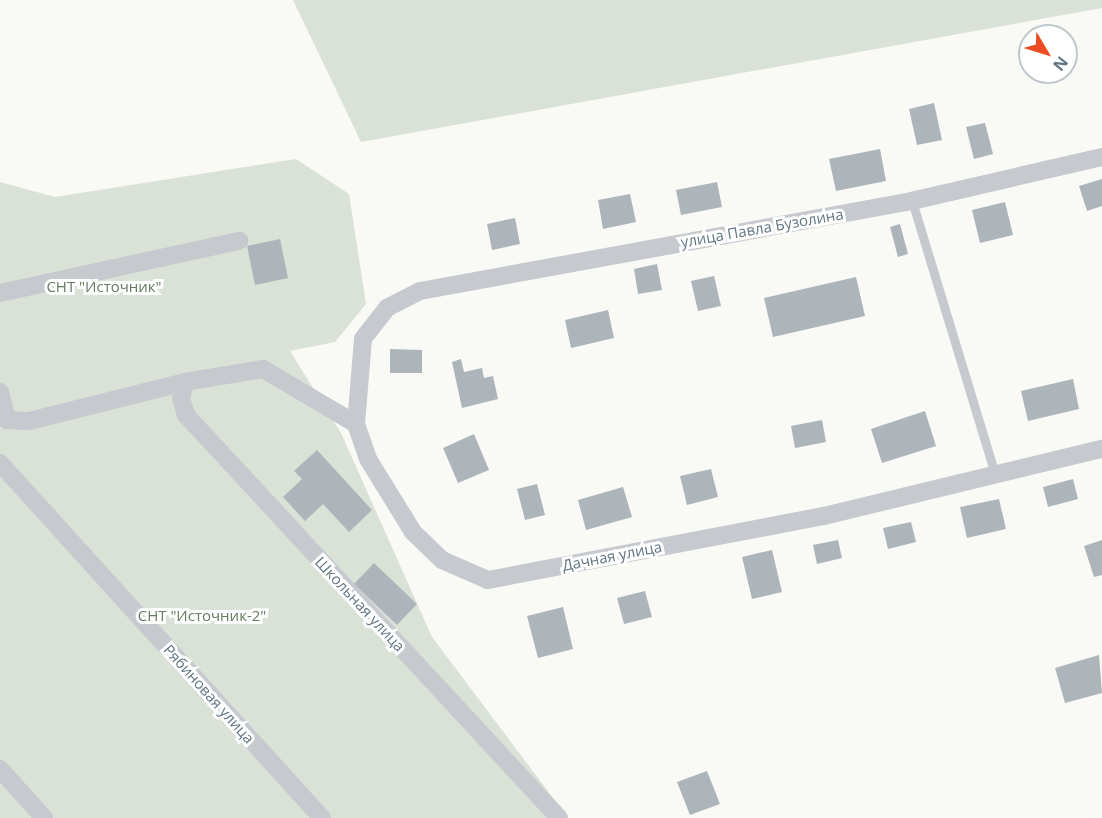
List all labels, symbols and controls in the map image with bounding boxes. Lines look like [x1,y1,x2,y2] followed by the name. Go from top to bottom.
[1018,24,1078,84] north arrow
[1048,52,1073,76] text: N
[679,205,845,251] street label: улица Павла Бузолина
[46,278,162,296] park label: СНТ "Источник"
[561,538,663,574] street label: Дачная улица
[311,553,409,655] street label: Школьная улица
[138,607,266,625] park label: СНТ "Источник-2"
[160,641,258,747] street label: Рябиновая улица

